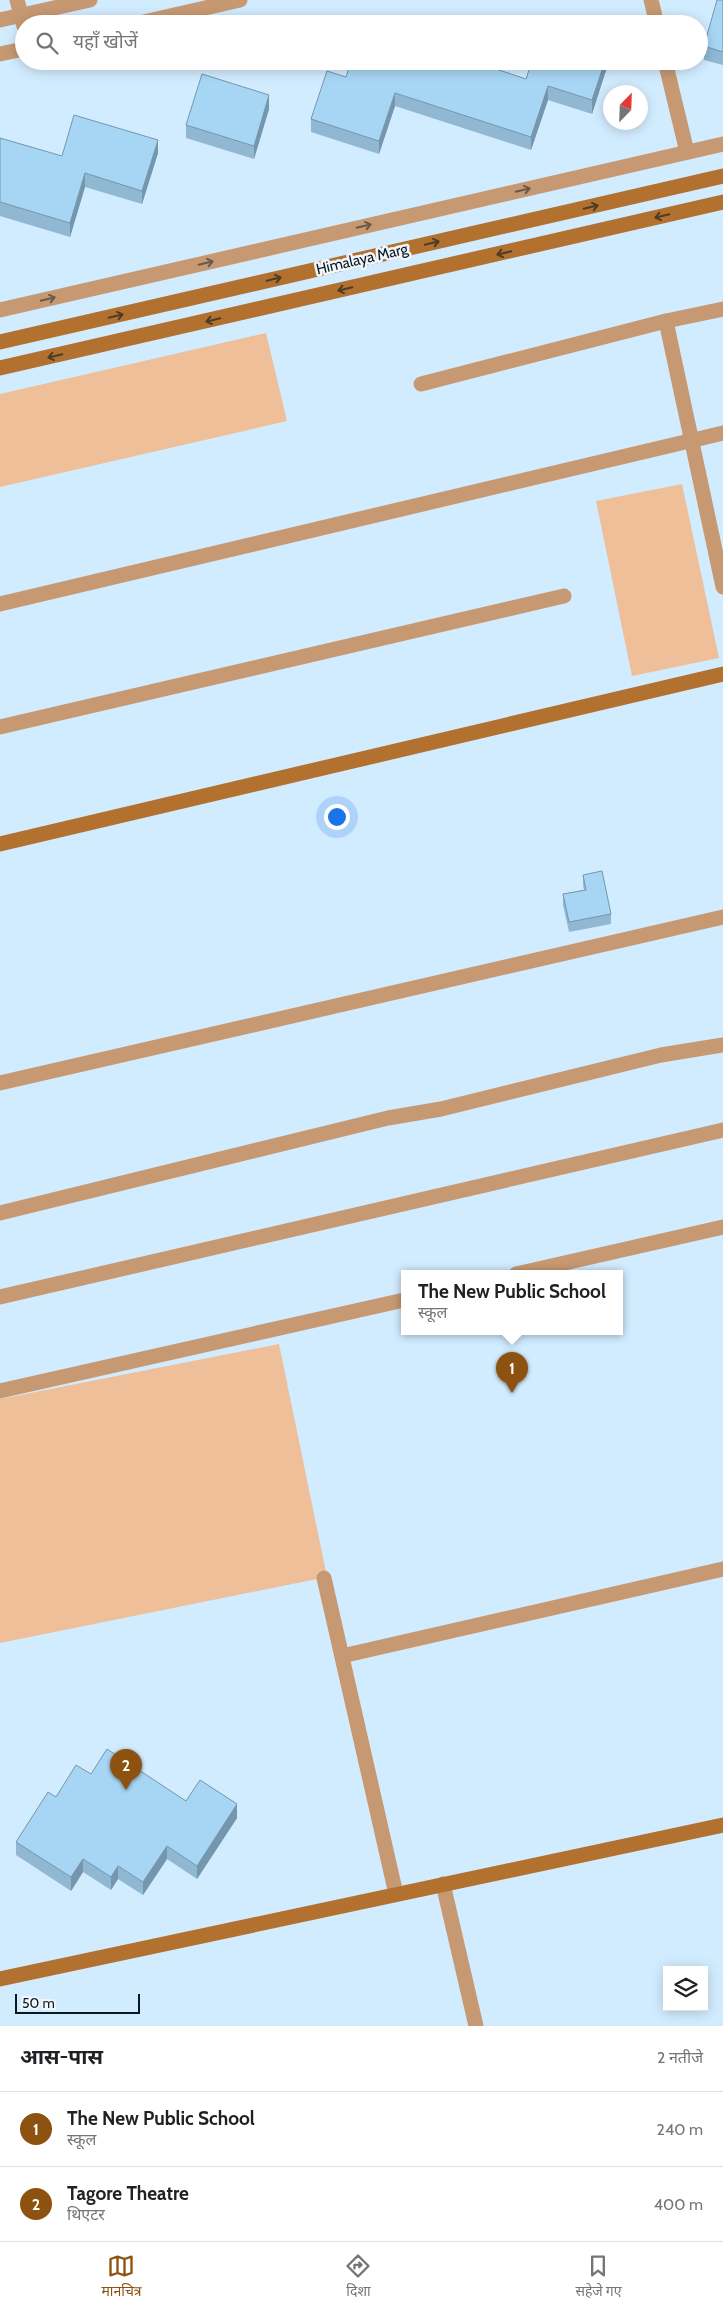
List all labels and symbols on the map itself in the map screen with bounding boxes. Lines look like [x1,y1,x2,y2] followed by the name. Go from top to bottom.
[603,85,648,130] north arrow
[514,185,530,194] one-way arrow
[582,201,598,211] one-way arrow
[655,212,671,222] one-way arrow
[356,221,372,230] one-way arrow
[424,238,440,247] one-way arrow
[314,240,410,278] street label: Himalaya Marg
[496,249,512,258] one-way arrow
[197,258,213,267] one-way arrow
[266,274,282,283] one-way arrow
[338,285,354,294] one-way arrow
[39,294,55,303] one-way arrow
[107,311,123,320] one-way arrow
[206,316,222,325] one-way arrow
[47,351,63,361] one-way arrow
[324,804,350,830] your location
[496,1352,528,1393] pin: 1
[110,1749,142,1790] pin: 2
[15,1991,140,2014] scale bar

